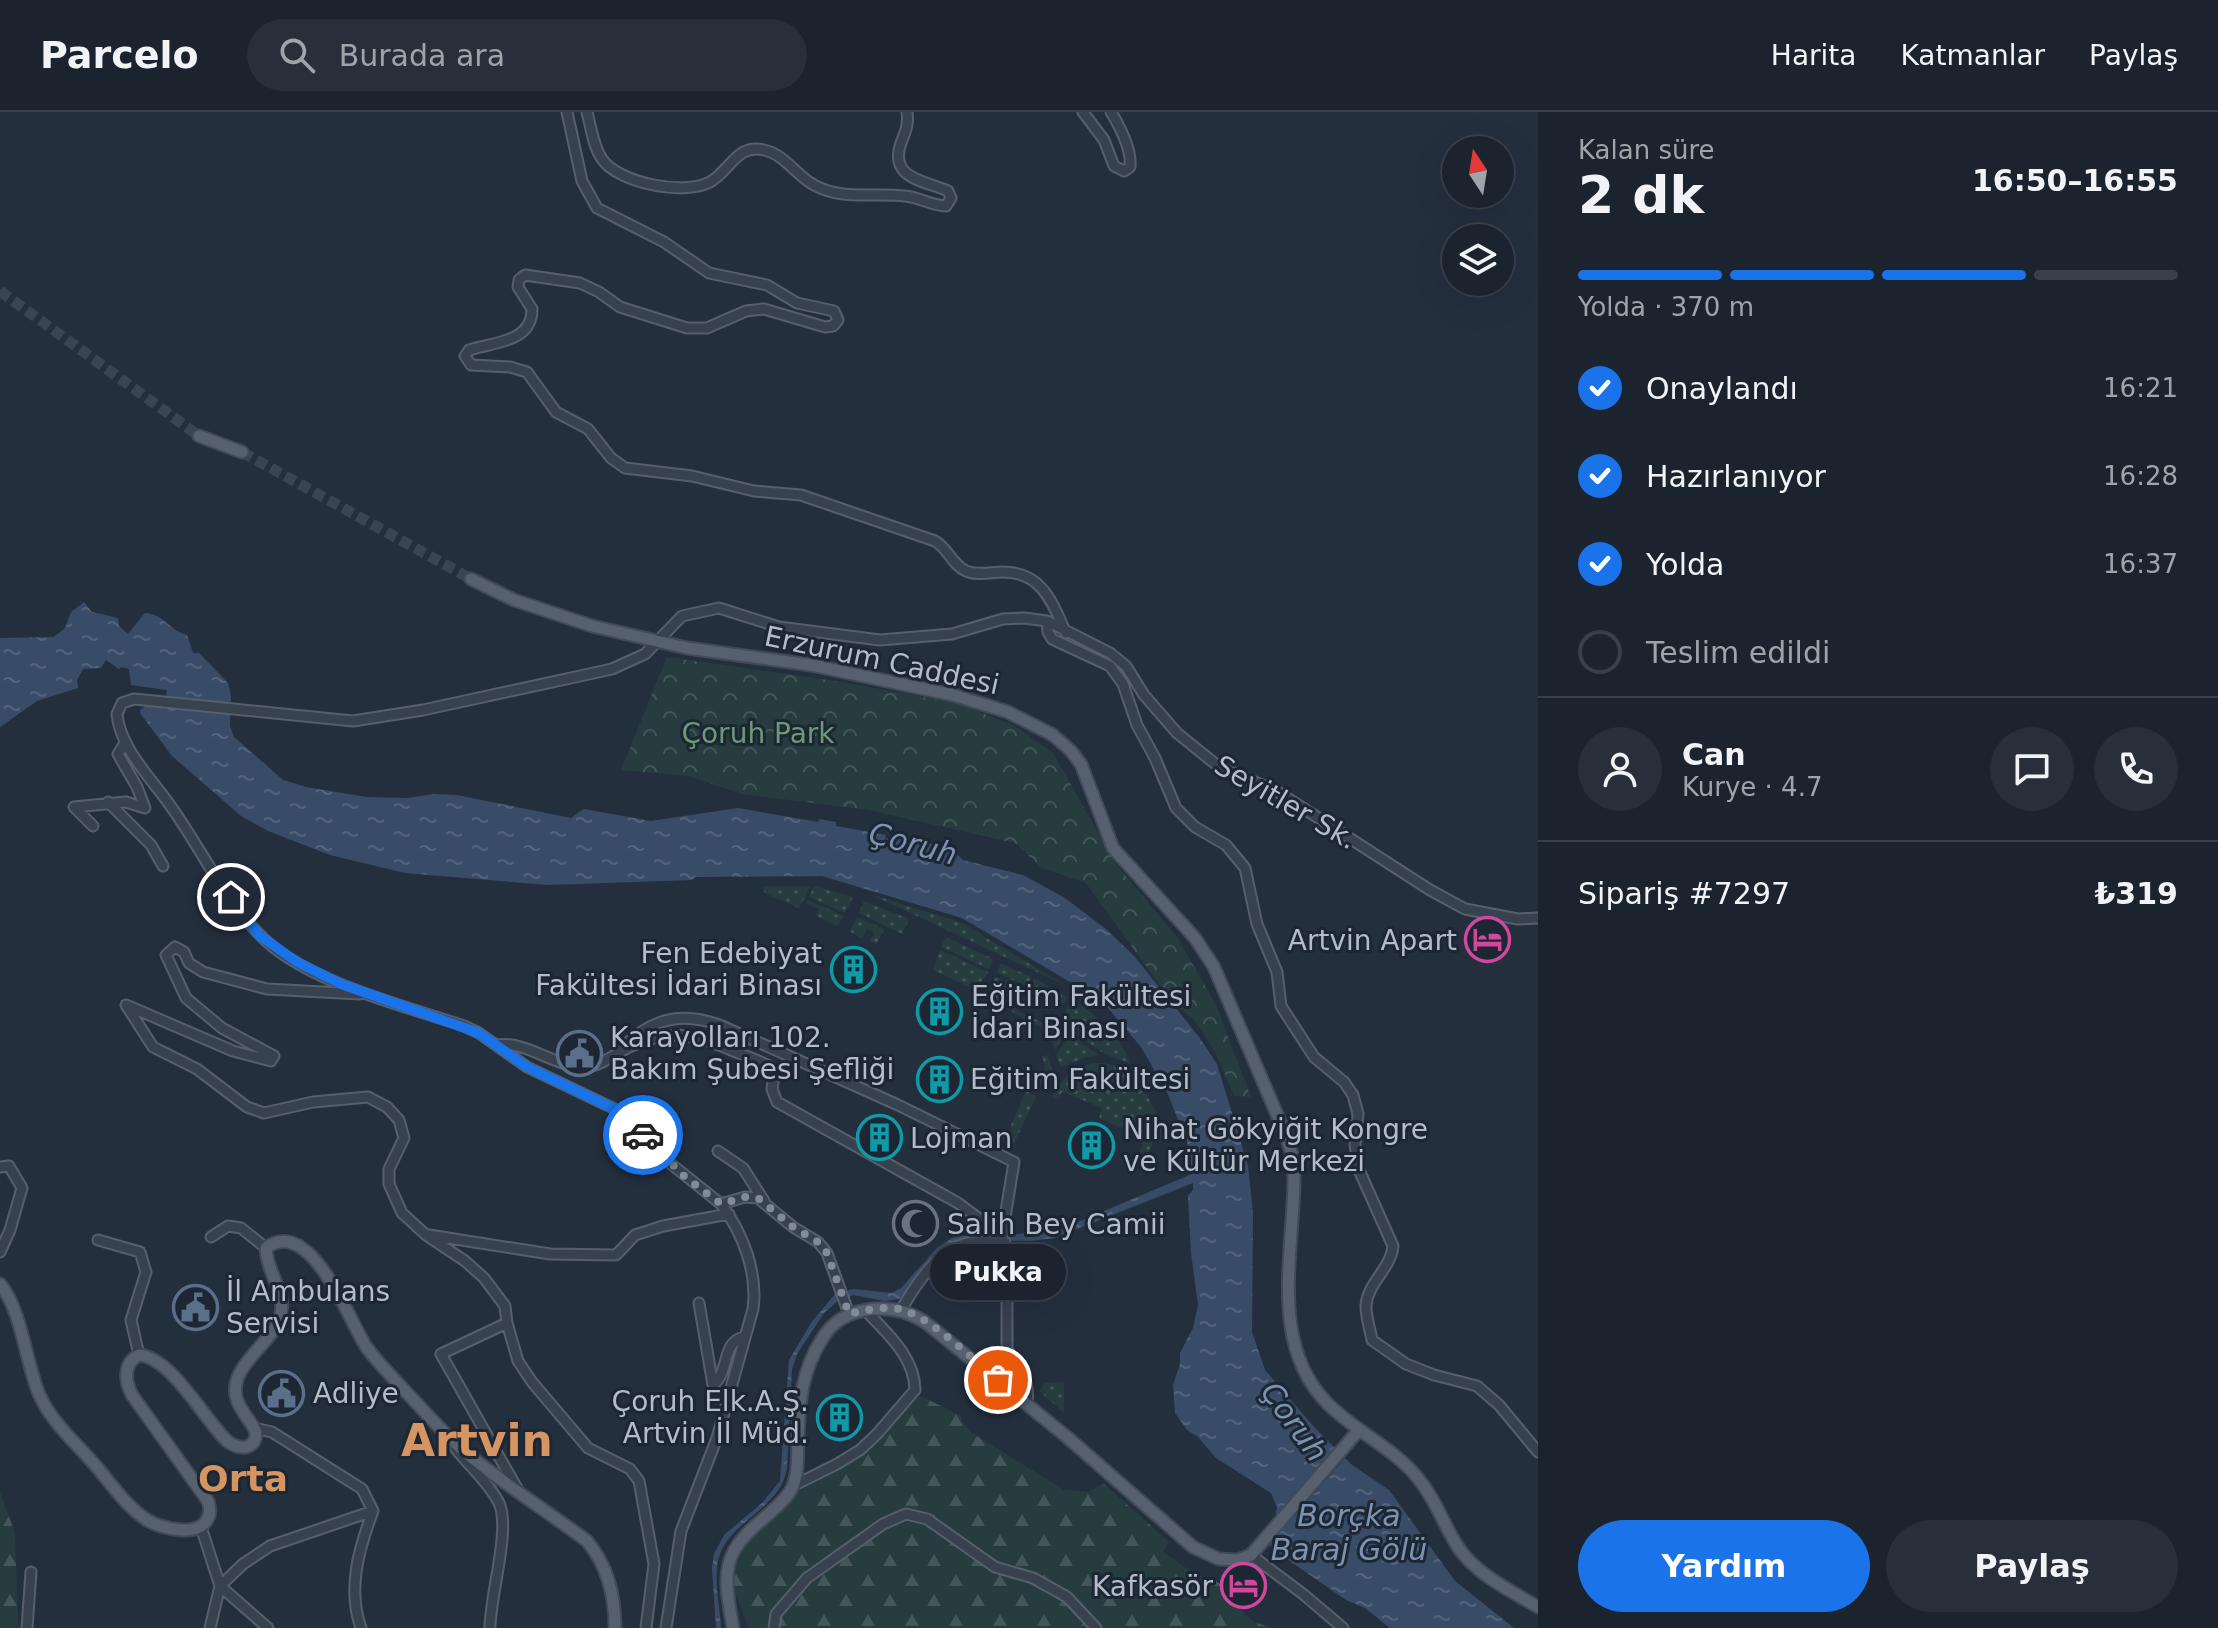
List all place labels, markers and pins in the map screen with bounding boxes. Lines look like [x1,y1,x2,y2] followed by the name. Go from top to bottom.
[197,863,265,931] pin
[1464,916,1512,964] hotel icon: Artvin Apart
[1288,924,1457,957] place label: Artvin Apart
[535,937,822,1002] place label: Fen Edebiyat Fakültesi İdari Binası
[829,945,877,993] building icon: Fen Edebiyat Fakültesi İdari Binası
[971,980,1191,1045] place label: Eğitim Fakültesi İdari Binası
[916,988,964,1036] building icon: Eğitim Fakültesi İdari Binası
[610,1021,894,1086] place label: Karayolları 102. Bakım Şubesi Şefliği
[555,1029,603,1077] public building icon: Karayolları 102. Bakım Şubesi Şefliği
[915,1055,963,1103] building icon: Eğitim Fakültesi
[970,1063,1190,1096] place label: Eğitim Fakültesi
[1123,1113,1428,1178] place label: Nihat Gökyiğit Kongre ve Kültür Merkezi
[855,1114,903,1162] building icon: Lojman
[1068,1121,1116,1169] building icon: Nihat Gökyiğit Kongre ve Kültür Merkezi
[910,1122,1012,1155] place label: Lojman
[892,1200,940,1248] mosque icon: Salih Bey Camii
[947,1208,1166,1241] place label: Salih Bey Camii
[930,1244,1066,1300] callout: Pukka
[226,1275,390,1340] place label: İl Ambulans Servisi
[171,1283,219,1331] public building icon: İl Ambulans Servisi
[964,1346,1032,1414] pin
[258,1369,306,1417] public building icon: Adliye
[313,1377,399,1410] place label: Adliye
[612,1385,809,1450] place label: Çoruh Elk.A.Ş. Artvin İl Müd.
[816,1393,864,1441] building icon: Çoruh Elk.A.Ş. Artvin İl Müd.
[1220,1562,1268,1610] hotel icon: Kafkasör
[1092,1570,1213,1603] place label: Kafkasör

